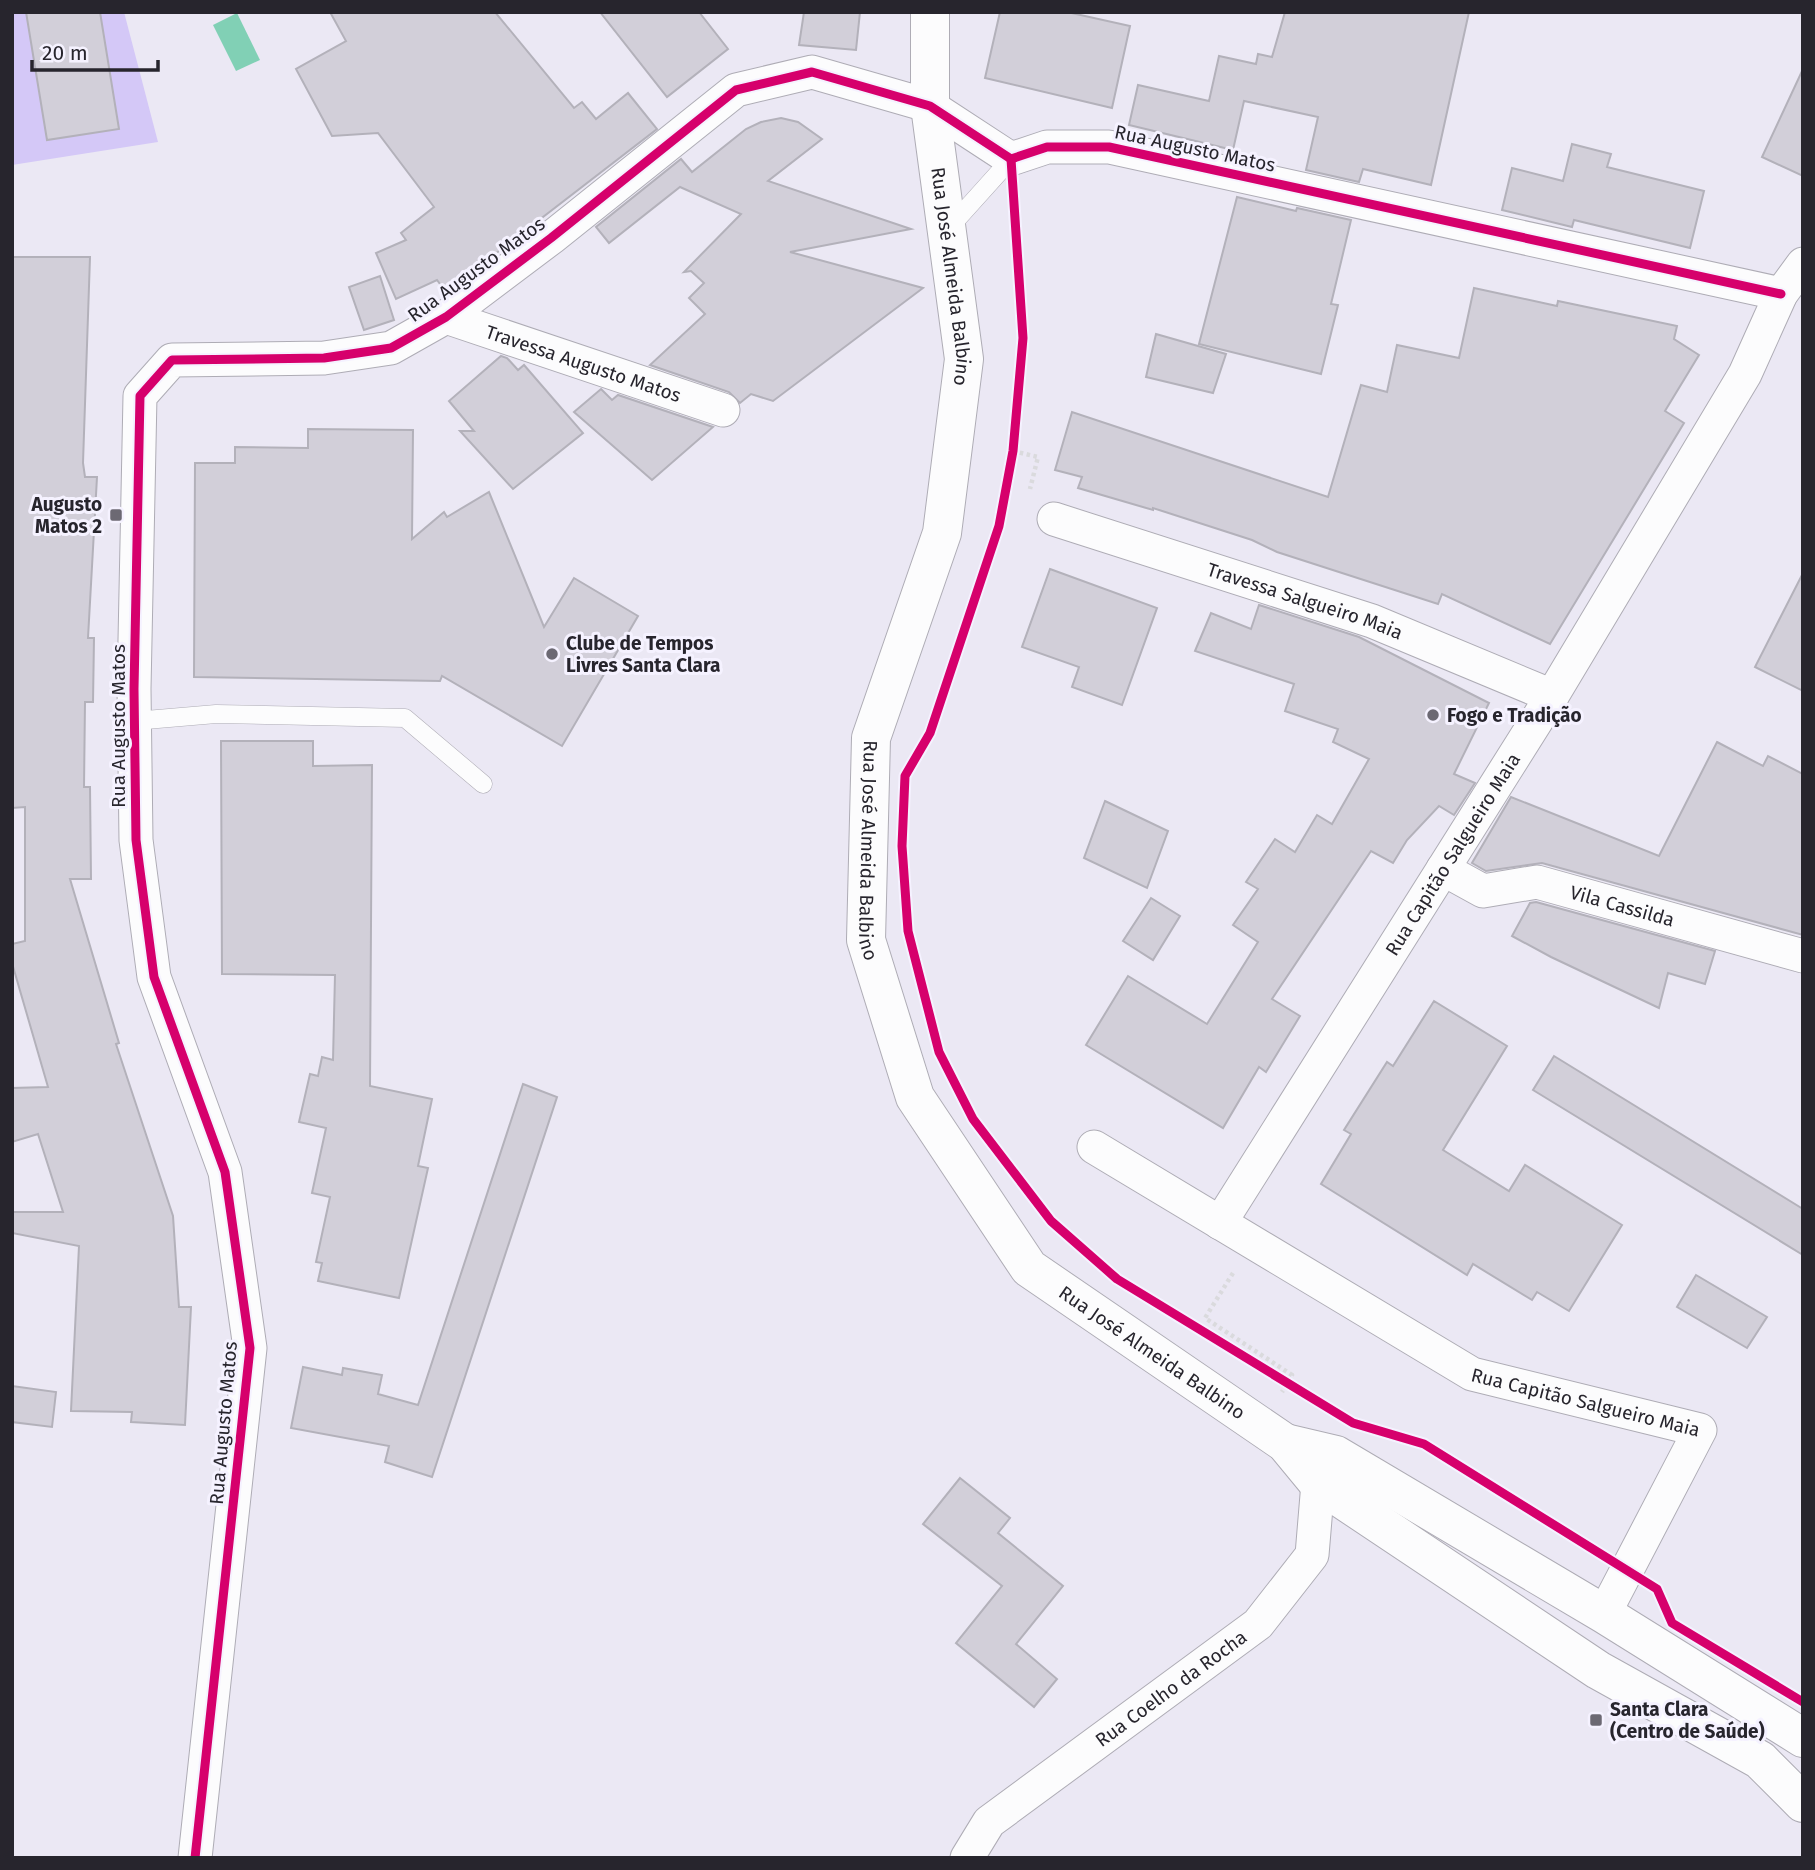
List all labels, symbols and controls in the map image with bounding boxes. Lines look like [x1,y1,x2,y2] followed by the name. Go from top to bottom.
[32,28,158,72] scale bar
[42,40,88,66] text: 20 m
[1112,120,1278,177] street label: Rua Augusto Matos
[926,166,975,387] street label: Rua José Almeida Balbino
[403,212,549,327] street label: Rua Augusto Matos
[483,320,684,407] street label: Travessa Augusto Matos
[31,493,102,538] place label: Augusto Matos 2
[108,507,124,523] marker: Augusto Matos 2
[1204,558,1406,645] street label: Travessa Salgueiro Maia
[566,632,720,677] place label: Clube de Tempos Livres Santa Clara
[107,644,130,808] street label: Rua Augusto Matos
[544,646,560,662] marker: Clube de Tempos Livres Santa Clara
[1447,704,1582,727] place label: Fogo e Tradição
[1425,707,1441,723] marker: Fogo e Tradição
[854,740,883,963] street label: Rua José Almeida Balbino
[1380,749,1525,960] street label: Rua Capitão Salgueiro Maia
[1567,881,1677,932] street label: Vila Cassilda
[1054,1281,1250,1424] street label: Rua José Almeida Balbino
[205,1340,242,1506] street label: Rua Augusto Matos
[1469,1363,1702,1442] street label: Rua Capitão Salgueiro Maia
[1091,1625,1251,1752] street label: Rua Coelho da Rocha
[1610,1698,1765,1743] place label: Santa Clara (Centro de Saúde)
[1588,1712,1604,1728] marker: Santa Clara (Centro de Saúde)

